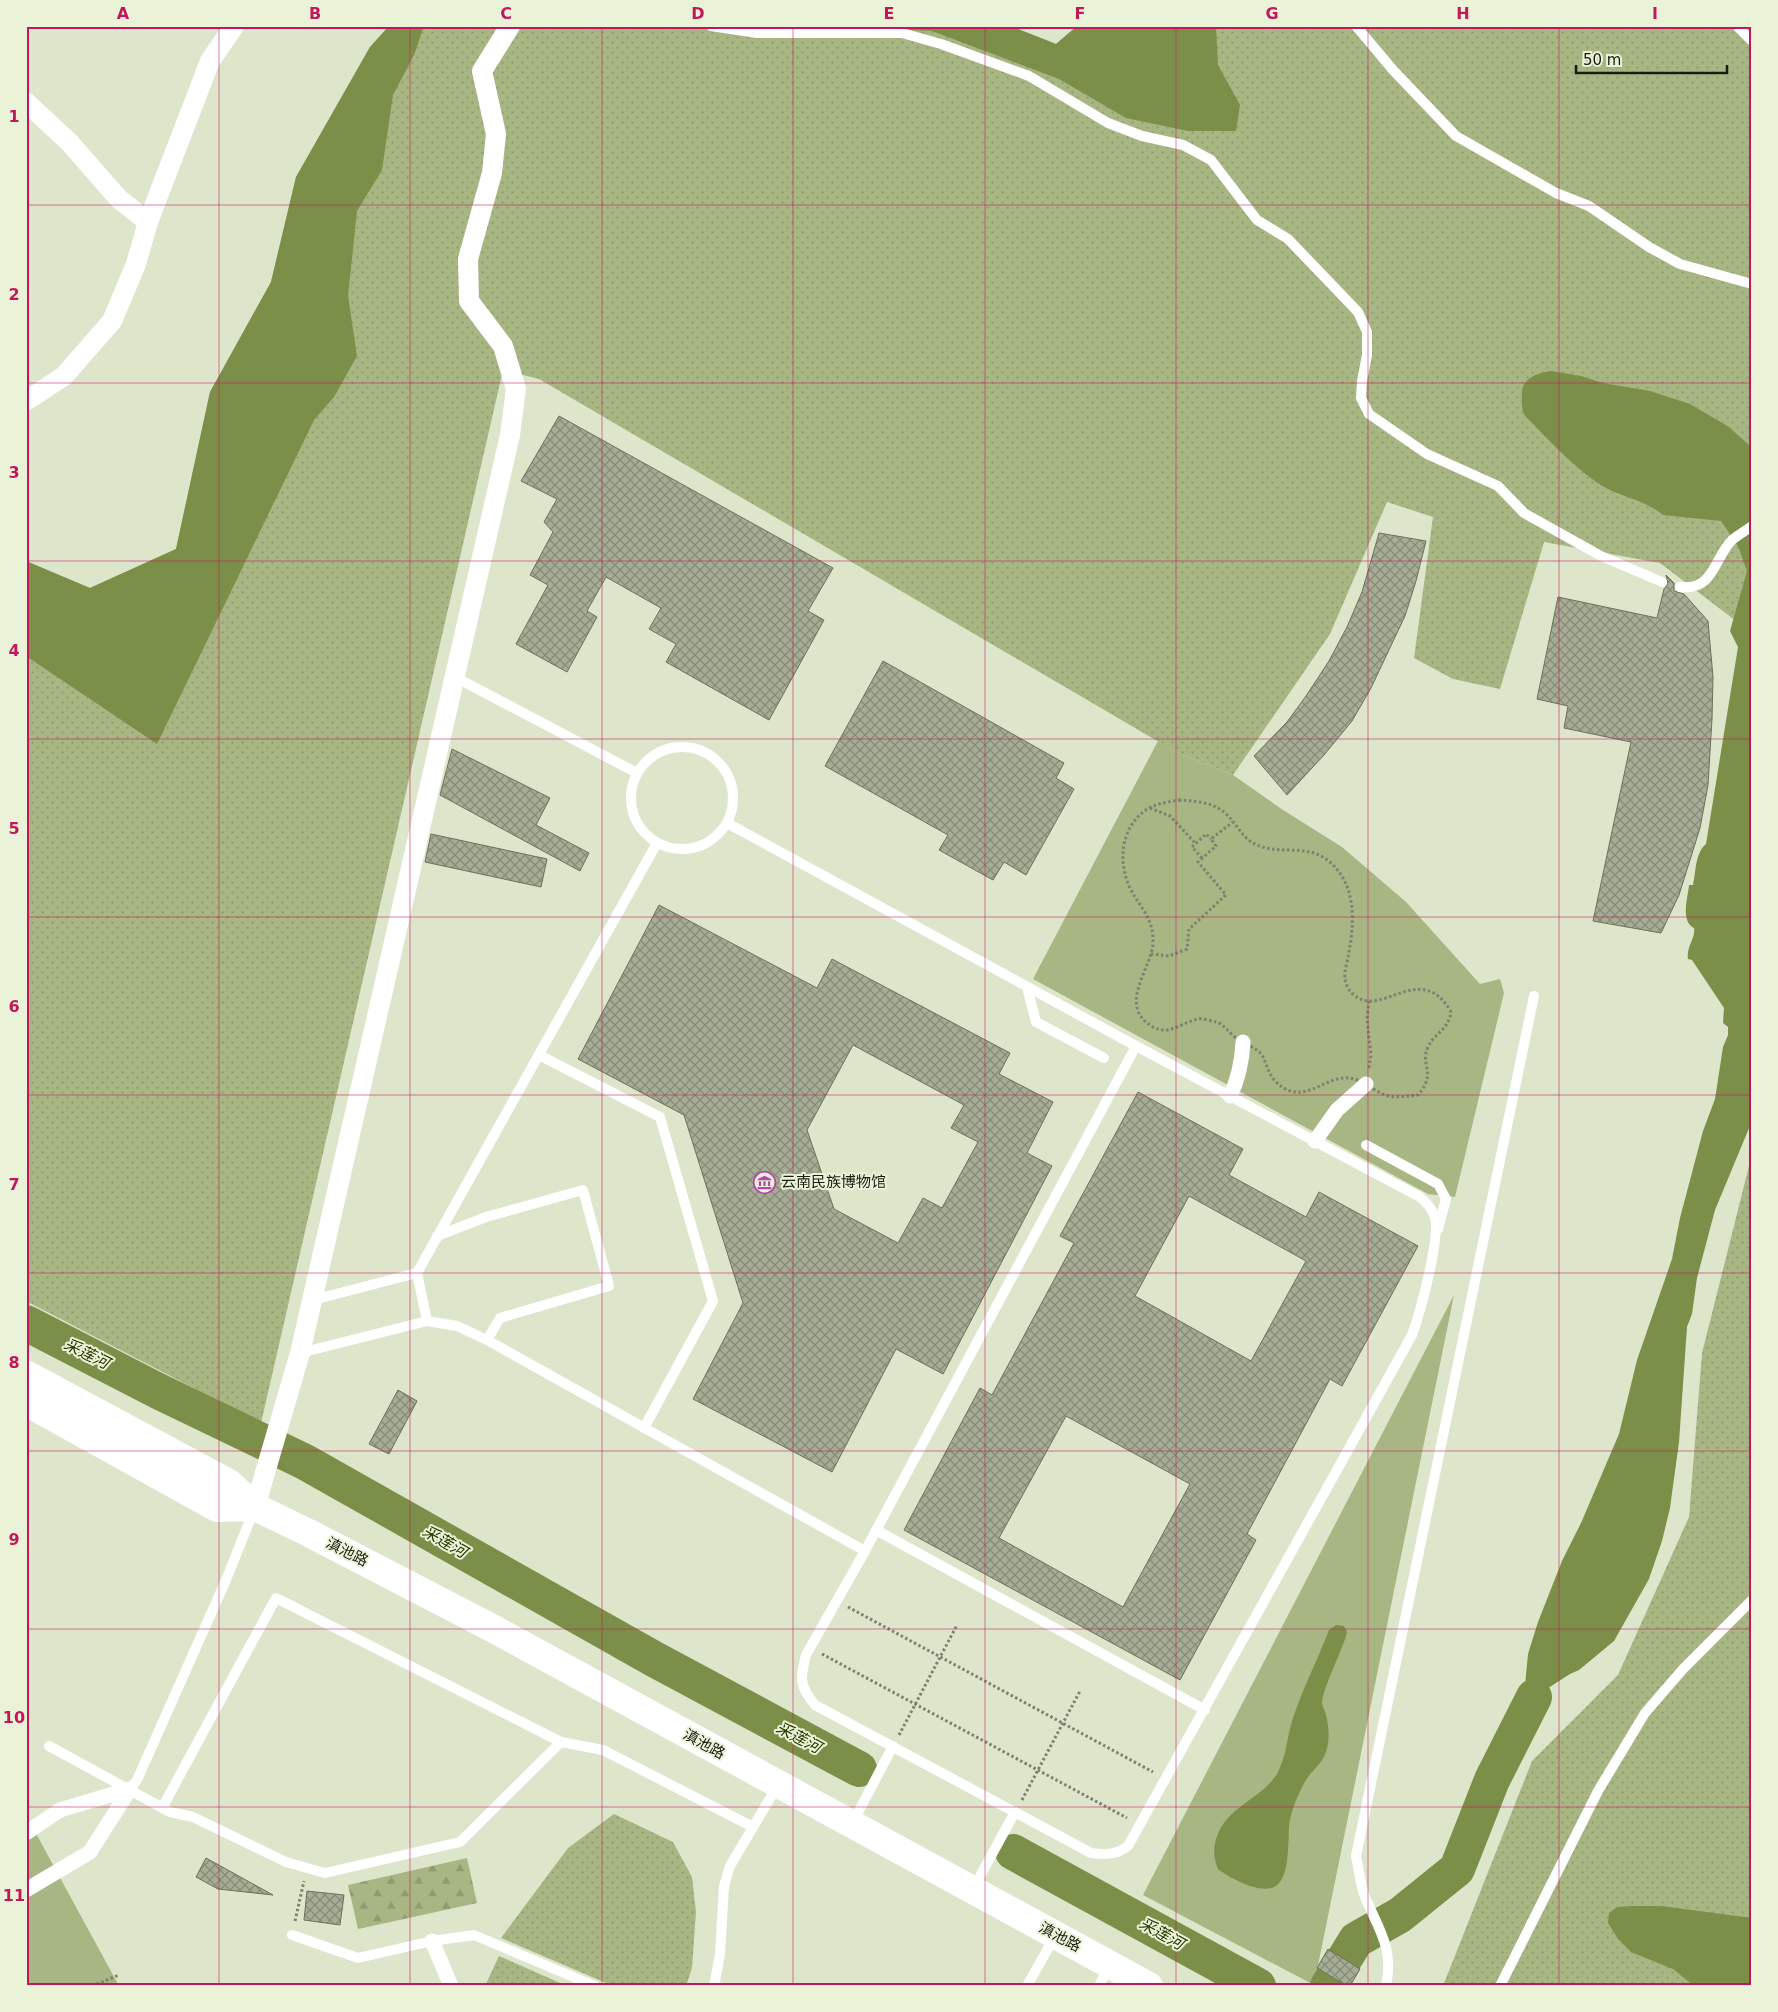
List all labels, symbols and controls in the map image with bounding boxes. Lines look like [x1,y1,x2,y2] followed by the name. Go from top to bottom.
[117,4,130,23] text: A
[309,4,321,23] text: B
[500,4,512,23] text: C
[691,4,705,23] text: D
[884,4,894,23] text: E
[1075,4,1085,23] text: F
[1265,4,1279,23] text: G
[1456,4,1470,23] text: H
[1652,4,1658,23] text: I
[1576,42,1727,74] scale bar
[1583,51,1621,69] text: 50 m
[8,107,20,126] text: 1
[8,285,20,304] text: 2
[8,463,20,482] text: 3
[8,641,20,660] text: 4
[8,819,20,838] text: 5
[8,997,20,1016] text: 6
[753,1170,777,1194] museum icon: 云南民族博物馆
[781,1173,886,1191] place label: 云南民族博物馆
[8,1175,20,1194] text: 7
[61,1334,115,1374] water label: 采莲河
[8,1353,20,1372] text: 8
[419,1521,473,1563] water label: 采莲河
[8,1530,20,1549] text: 9
[323,1534,371,1570] street label: 滇池路
[3,1708,25,1727] text: 10
[773,1718,827,1759] water label: 采莲河
[680,1725,728,1763] street label: 滇池路
[3,1886,25,1905] text: 11
[1136,1913,1190,1955] water label: 采莲河
[1036,1918,1084,1956] street label: 滇池路

